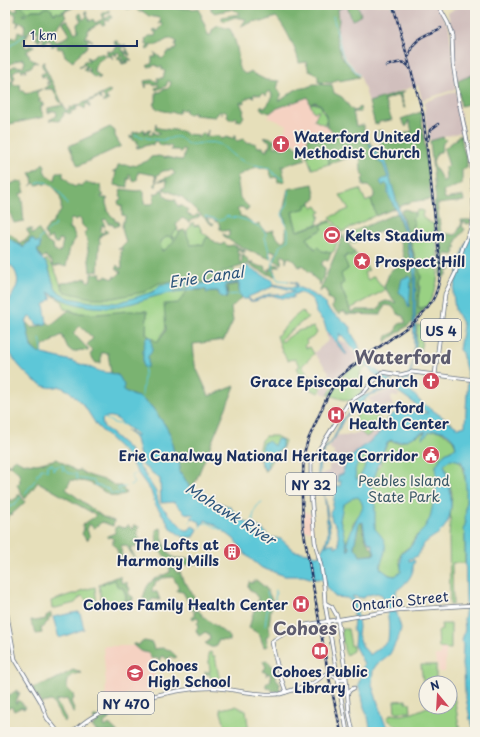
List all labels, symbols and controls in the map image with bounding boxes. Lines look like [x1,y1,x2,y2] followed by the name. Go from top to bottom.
[24,22,137,48] scale bar
[30,26,57,44] text: 1 km
[294,126,420,163] place label: Waterford United Methodist Church
[271,134,291,154] church icon: Waterford United Methodist Church
[322,225,342,245] sports icon: Kelts Stadium
[345,225,445,246] place label: Kelts Stadium
[352,251,372,271] place icon: Prospect Hill
[375,251,465,272] place label: Prospect Hill
[167,259,248,293] water label: Erie Canal
[421,319,461,341] road number: US 4
[355,343,451,370] district label: Waterford
[250,371,418,392] place label: Grace Episcopal Church
[421,371,441,391] church icon: Grace Episcopal Church
[349,397,450,434] place label: Waterford Health Center
[326,405,346,425] hospital icon: Waterford Health Center
[119,445,419,466] place label: Erie Canalway National Heritage Corridor
[421,445,441,465] public building icon: Erie Canalway National Heritage Corridor
[358,470,450,507] park label: Peebles Island State Park
[286,473,336,495] road number: NY 32
[181,476,282,551] water label: Mohawk River
[117,534,219,571] place label: The Lofts at Harmony Mills
[222,542,242,562] building icon: The Lofts at Harmony Mills
[351,585,450,617] street label: Ontario Street
[83,594,289,615] place label: Cohoes Family Health Center
[291,594,311,614] hospital icon: Cohoes Family Health Center
[273,614,337,641] district label: Cohoes
[310,641,330,661] library icon: Cohoes Public Library
[148,655,231,692] place label: Cohoes High School
[272,661,368,698] place label: Cohoes Public Library
[125,663,145,683] school or university icon: Cohoes High School
[418,675,458,715] north arrow
[428,675,442,694] text: N
[98,692,154,714] road number: NY 470

